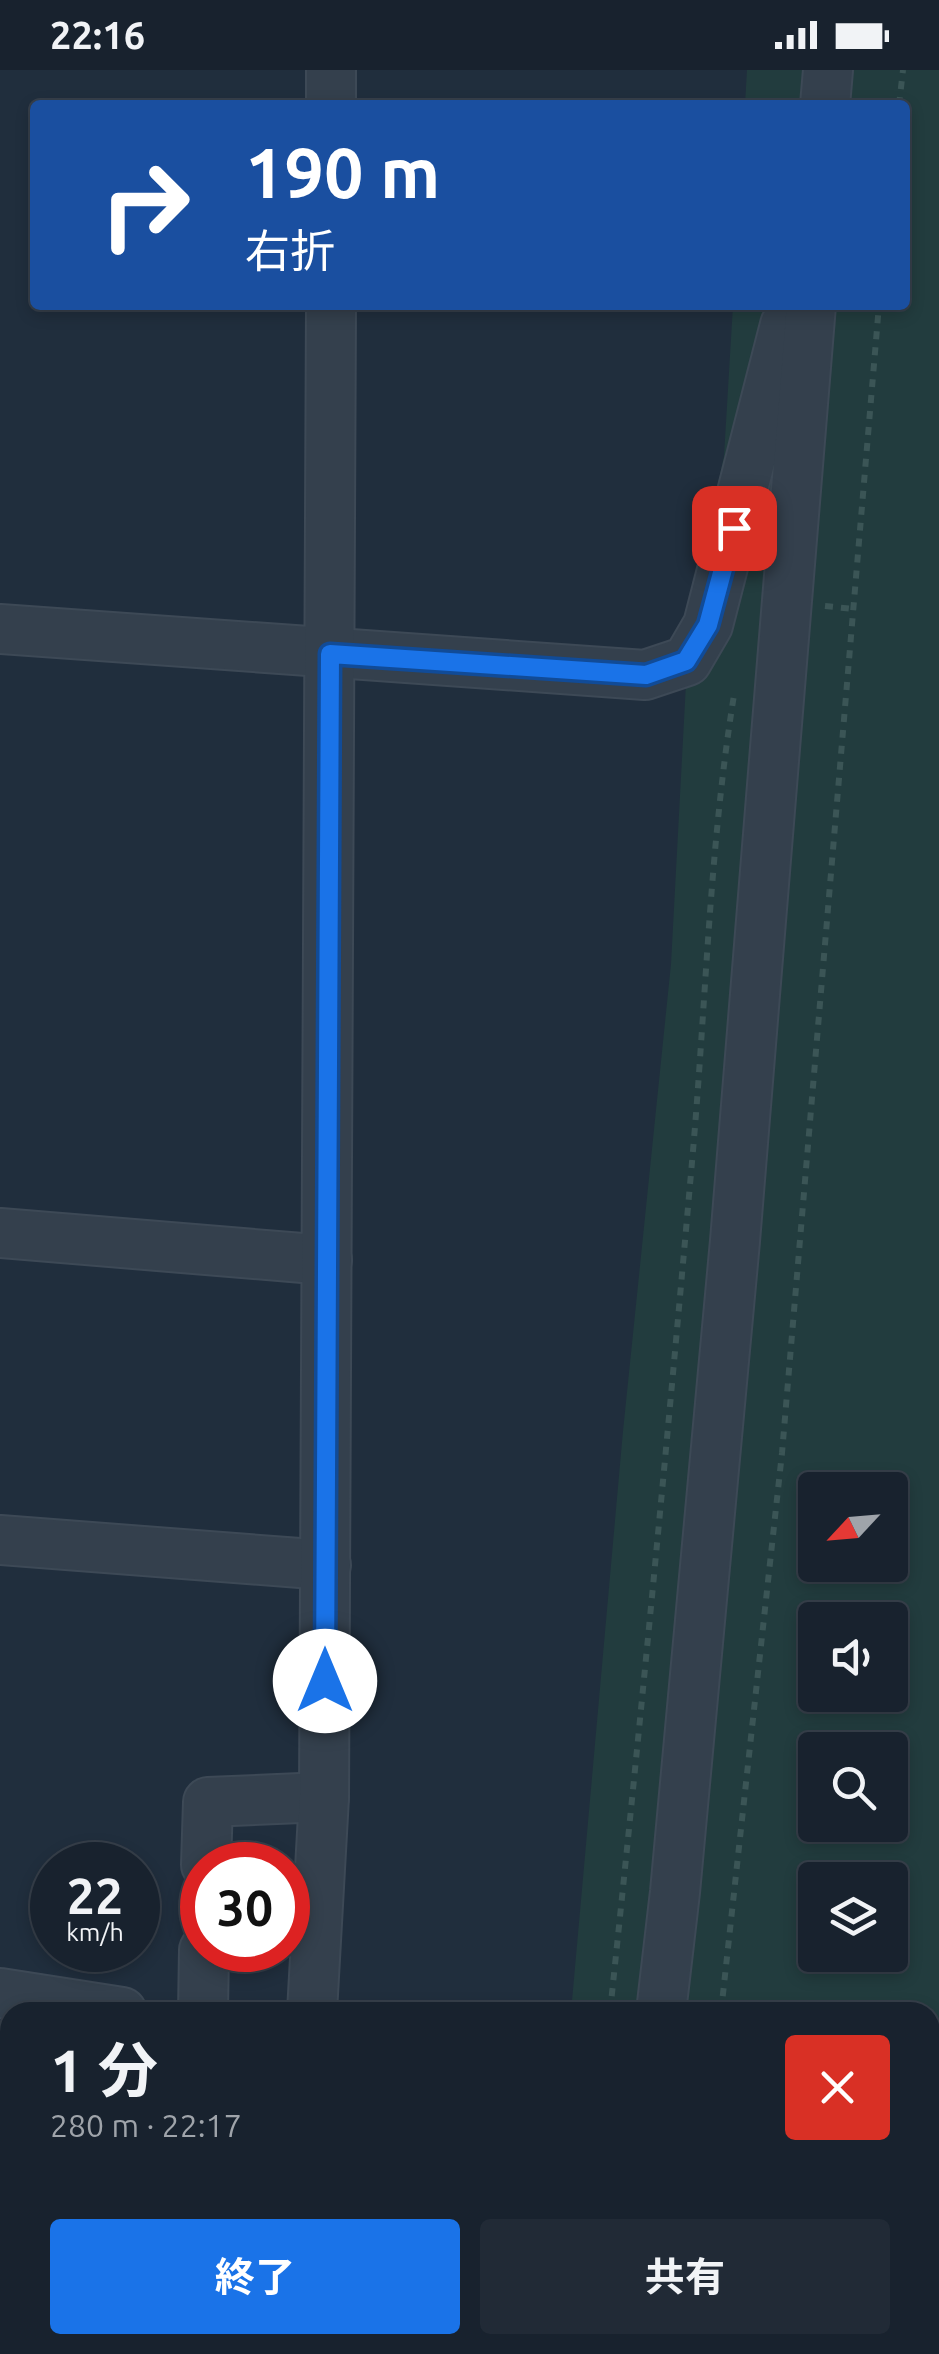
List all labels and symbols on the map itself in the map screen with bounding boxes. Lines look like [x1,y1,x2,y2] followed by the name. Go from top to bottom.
[692,486,777,571] pin
[798,1472,908,1582] north arrow
[273,1629,377,1733] position arrow
[180,1842,310,1972] speed limit sign: 30

